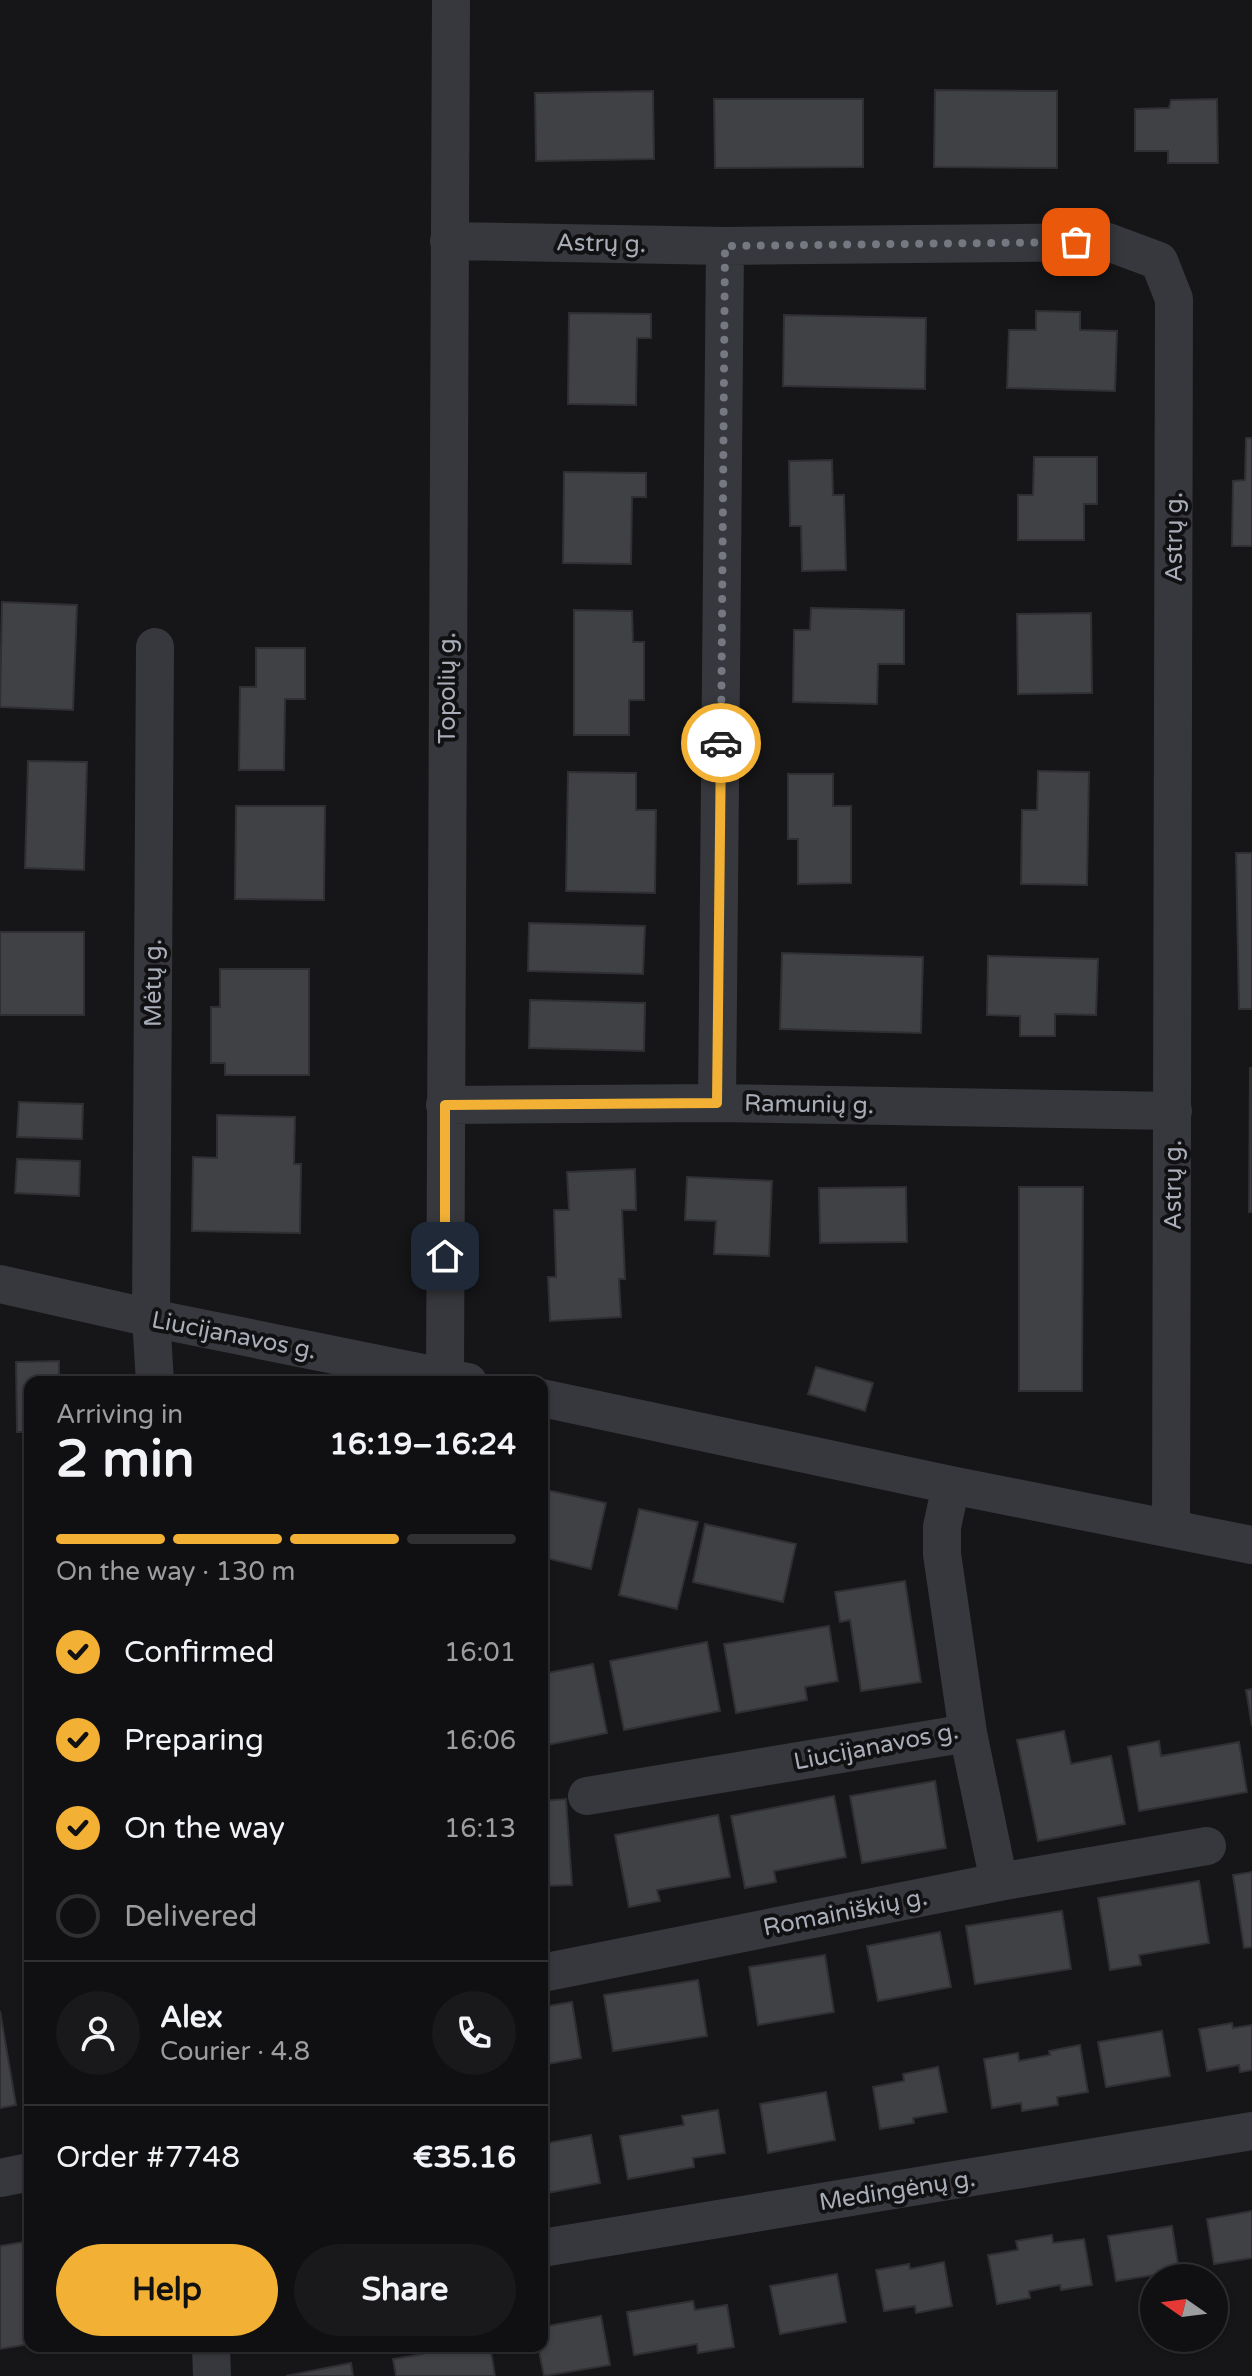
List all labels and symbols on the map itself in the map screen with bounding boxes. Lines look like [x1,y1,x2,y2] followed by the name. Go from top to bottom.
[1042,208,1110,276] pin
[556,228,646,259] street label: Astrų g.
[1160,492,1189,582] street label: Astrų g.
[433,632,462,744] street label: Topolių g.
[681,703,761,783] courier
[139,939,168,1027] street label: Mėtų g.
[744,1089,874,1120] street label: Ramunių g.
[1159,1140,1188,1230] street label: Astrų g.
[411,1222,479,1290] pin
[149,1305,319,1366] street label: Liucijanavos g.
[791,1716,961,1777] street label: Liucijanavos g.
[761,1882,930,1943] street label: Romainiškių g.
[817,2164,977,2217] street label: Medingėnų g.
[1140,2264,1228,2352] north arrow

